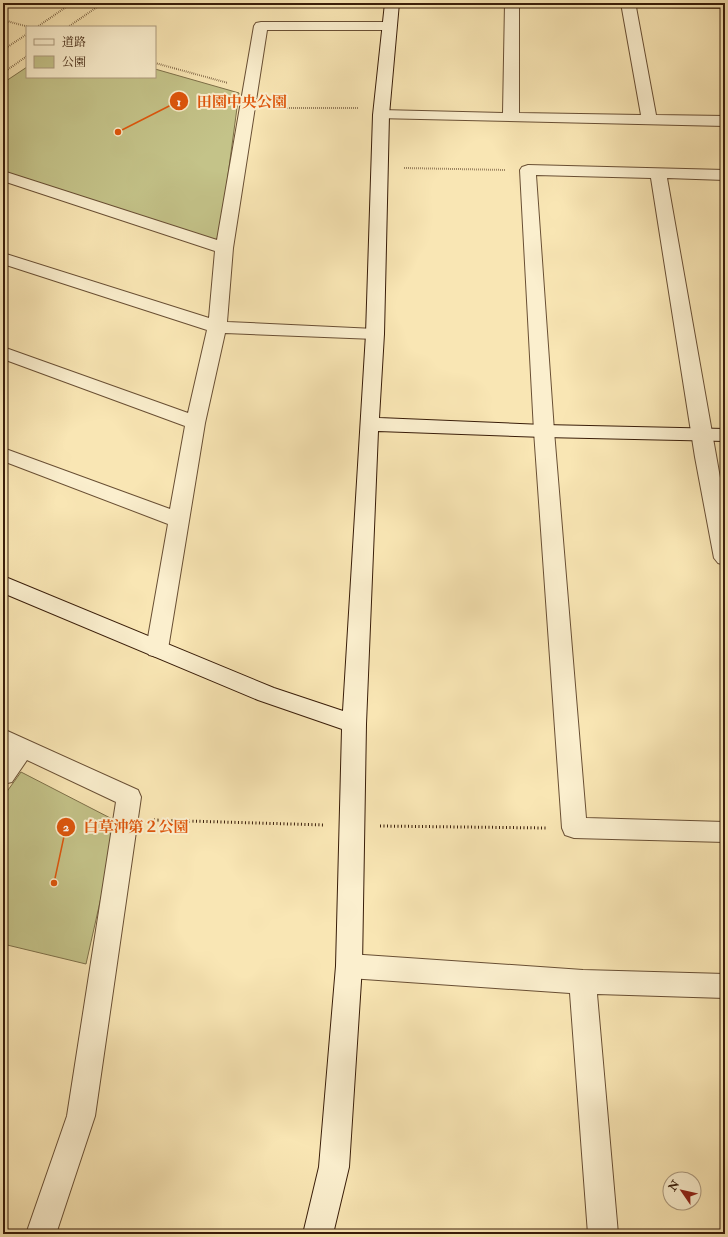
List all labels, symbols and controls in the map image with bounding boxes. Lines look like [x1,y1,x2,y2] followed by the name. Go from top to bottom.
[26,26,156,78] legend
[62,35,86,50] text: 道路
[62,55,86,70] text: 公園
[169,88,295,115] callout: 田園中央公園
[197,93,287,112] text: 田園中央公園
[177,95,181,110] text: 1
[56,813,197,840] callout: 白草沖第２公園
[83,818,189,837] text: 白草沖第２公園
[63,820,69,835] text: 2
[662,1171,702,1211] north arrow
[665,1177,683,1194] text: N

